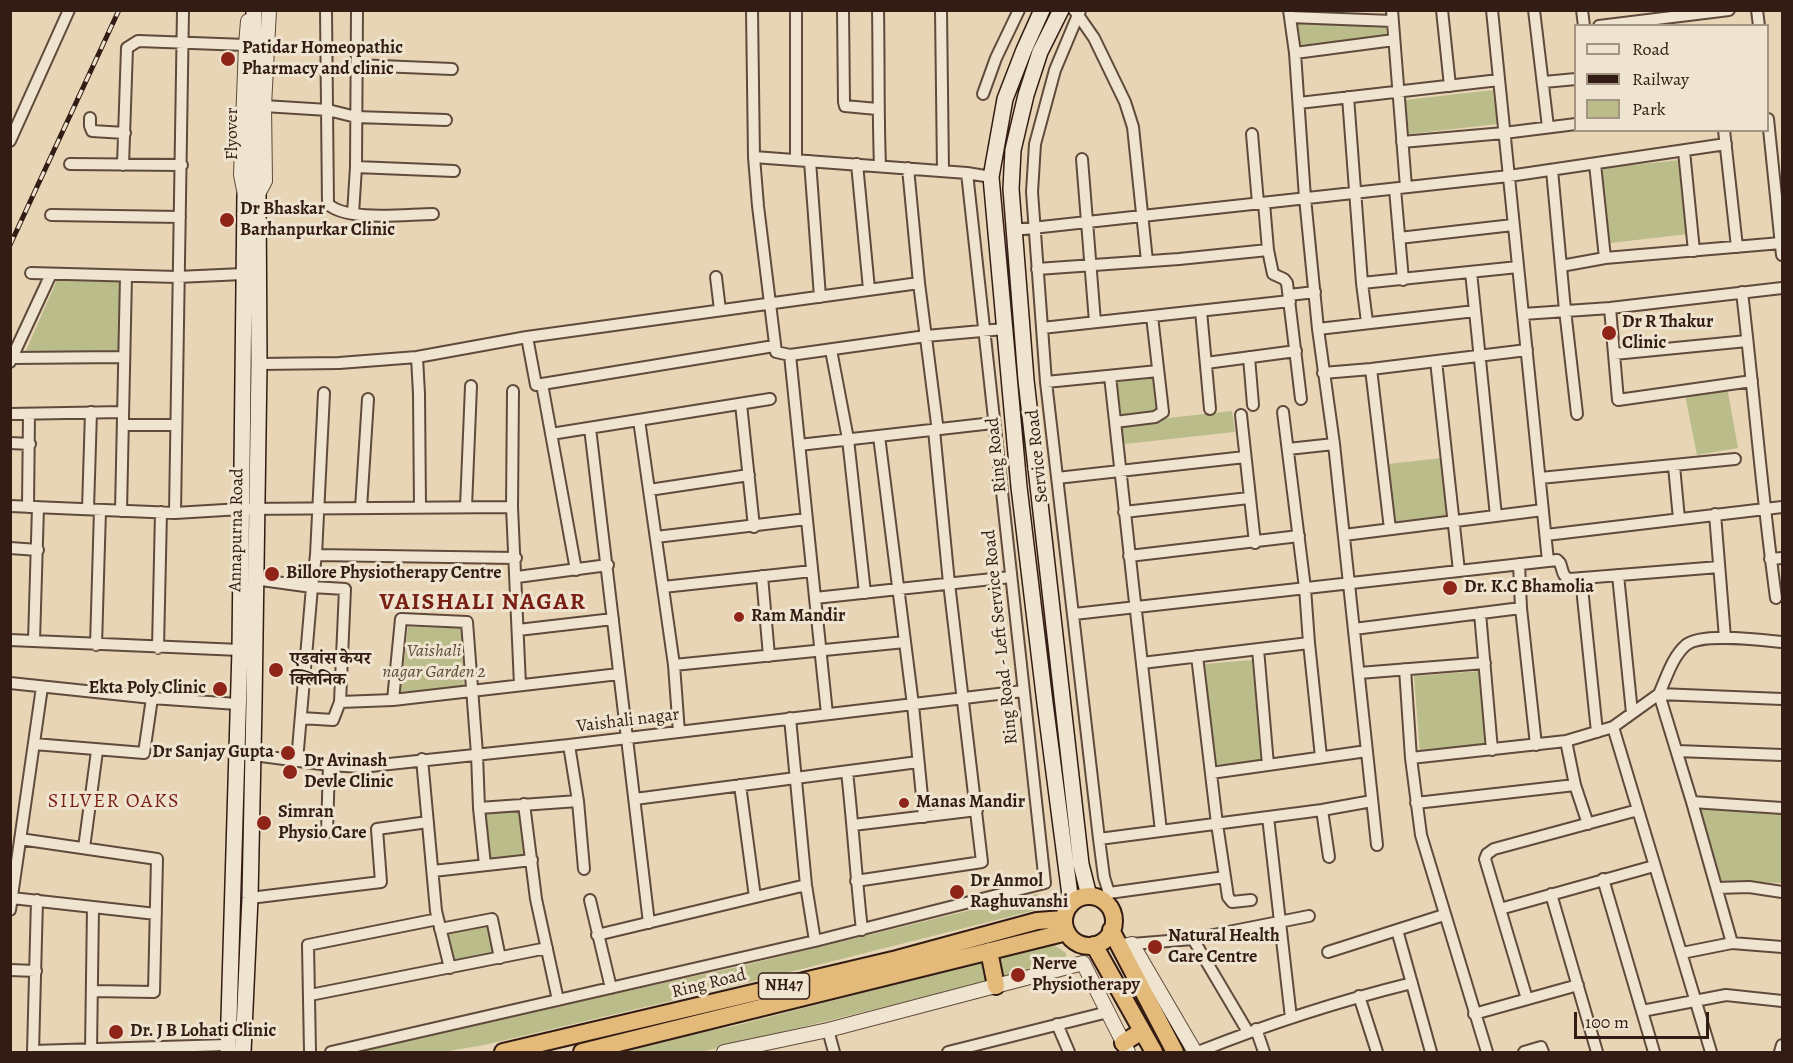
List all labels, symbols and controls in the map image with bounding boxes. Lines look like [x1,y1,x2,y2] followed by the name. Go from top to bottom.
[1574,24,1769,132] legend
[1632,37,1669,61] text: Road
[242,38,403,80] place label: Patidar Homeopathic Pharmacy and clinic
[219,50,237,68] marker: Patidar Homeopathic Pharmacy and clinic
[1632,67,1689,91] text: Railway
[1632,97,1666,121] text: Park
[222,108,244,160] street label: Flyover
[240,199,395,242] place label: Dr Bhaskar Barhanpurkar Clinic
[218,211,236,229] marker: Dr Bhaskar Barhanpurkar Clinic
[1622,312,1713,354] place label: Dr R Thakur Clinic
[1600,324,1618,342] marker: Dr R Thakur Clinic
[1022,408,1054,504] street label: Service Road
[982,416,1012,494] street label: Ring Road
[225,468,249,592] street label: Annapurna Road
[979,528,1023,746] street label: Ring Road - Left Service Road
[286,563,502,585] place label: Billore Physiotherapy Centre
[263,565,281,583] marker: Billore Physiotherapy Centre
[1464,577,1594,599] place label: Dr. K.C Bhamolia
[1441,579,1459,597] marker: Dr. K.C Bhamolia
[379,589,587,617] district label: VAISHALI NAGAR
[751,606,845,628] place label: Ram Mandir
[732,610,746,624] marker: Ram Mandir
[382,641,486,684] park label: Vaishali nagar Garden 2
[290,649,371,692] place label: एडवांस केयर क्लिनिक
[267,661,285,679] marker: एडवांस केयर क्लिनिक
[89,678,206,700] place label: Ekta Poly Clinic
[211,680,229,698] marker: Ekta Poly Clinic
[575,704,681,738] street label: Vaishali nagar
[152,742,274,764] place label: Dr Sanjay Gupta
[279,744,297,762] marker: Dr Sanjay Gupta
[304,751,394,794] place label: Dr Avinash Devle Clinic
[281,763,299,781] marker: Dr Avinash Devle Clinic
[48,790,180,814] district label: SILVER OAKS
[916,792,1025,814] place label: Manas Mandir
[897,796,911,810] marker: Manas Mandir
[278,802,367,844] place label: Simran Physio Care
[255,814,273,832] marker: Simran Physio Care
[970,871,1068,914] place label: Dr Anmol Raghuvanshi
[948,883,966,901] marker: Dr Anmol Raghuvanshi
[1168,926,1280,968] place label: Natural Health Care Centre
[1146,938,1164,956] marker: Natural Health Care Centre
[1032,954,1140,996] place label: Nerve Physiotherapy
[670,964,748,1004] street label: Ring Road
[1009,966,1027,984] marker: Nerve Physiotherapy
[758,973,810,999] road number: NH47
[1577,1000,1712,1038] scale bar
[1585,1010,1629,1034] text: 100 m
[130,1021,276,1043] place label: Dr. J B Lohati Clinic
[107,1023,125,1041] marker: Dr. J B Lohati Clinic

